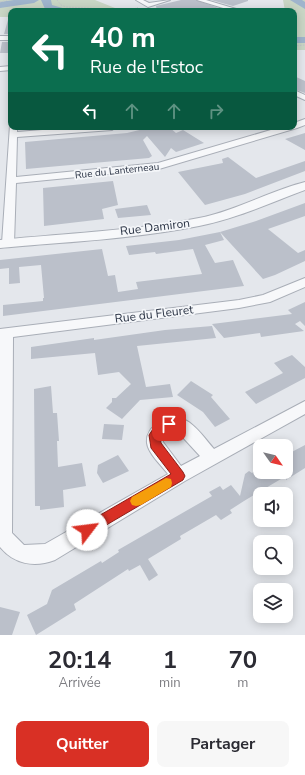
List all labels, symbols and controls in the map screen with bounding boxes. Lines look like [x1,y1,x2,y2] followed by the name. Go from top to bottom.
[90,19,156,57] text: 40 m
[24,24,76,76] icon: left
[90,55,203,79] text: Rue de l'Estoc
[79,100,101,122] icon: left
[121,100,143,122] icon: ahead
[163,100,185,122] icon: ahead
[205,100,227,122] icon: right
[74,160,160,182] street label: Rue du Lanterneau
[119,215,191,239] street label: Rue Damiron
[114,301,195,327] street label: Rue du Fleuret
[152,407,186,441] pin
[158,413,180,435] icon: arrive
[253,439,293,479] north arrow
[253,439,293,623] map controls
[253,487,293,527] button: sound
[66,509,108,551] position arrow
[253,535,293,575] button: search
[253,583,293,623] button: layers
[48,644,111,676] text: 20:14
[163,644,177,676] text: 1
[228,644,257,676] text: 70
[58,674,101,692] text: Arrivée
[159,674,181,692] text: min
[237,674,248,692] text: m
[16,721,149,767] button: Quitter
[157,721,289,767] button: Partager

